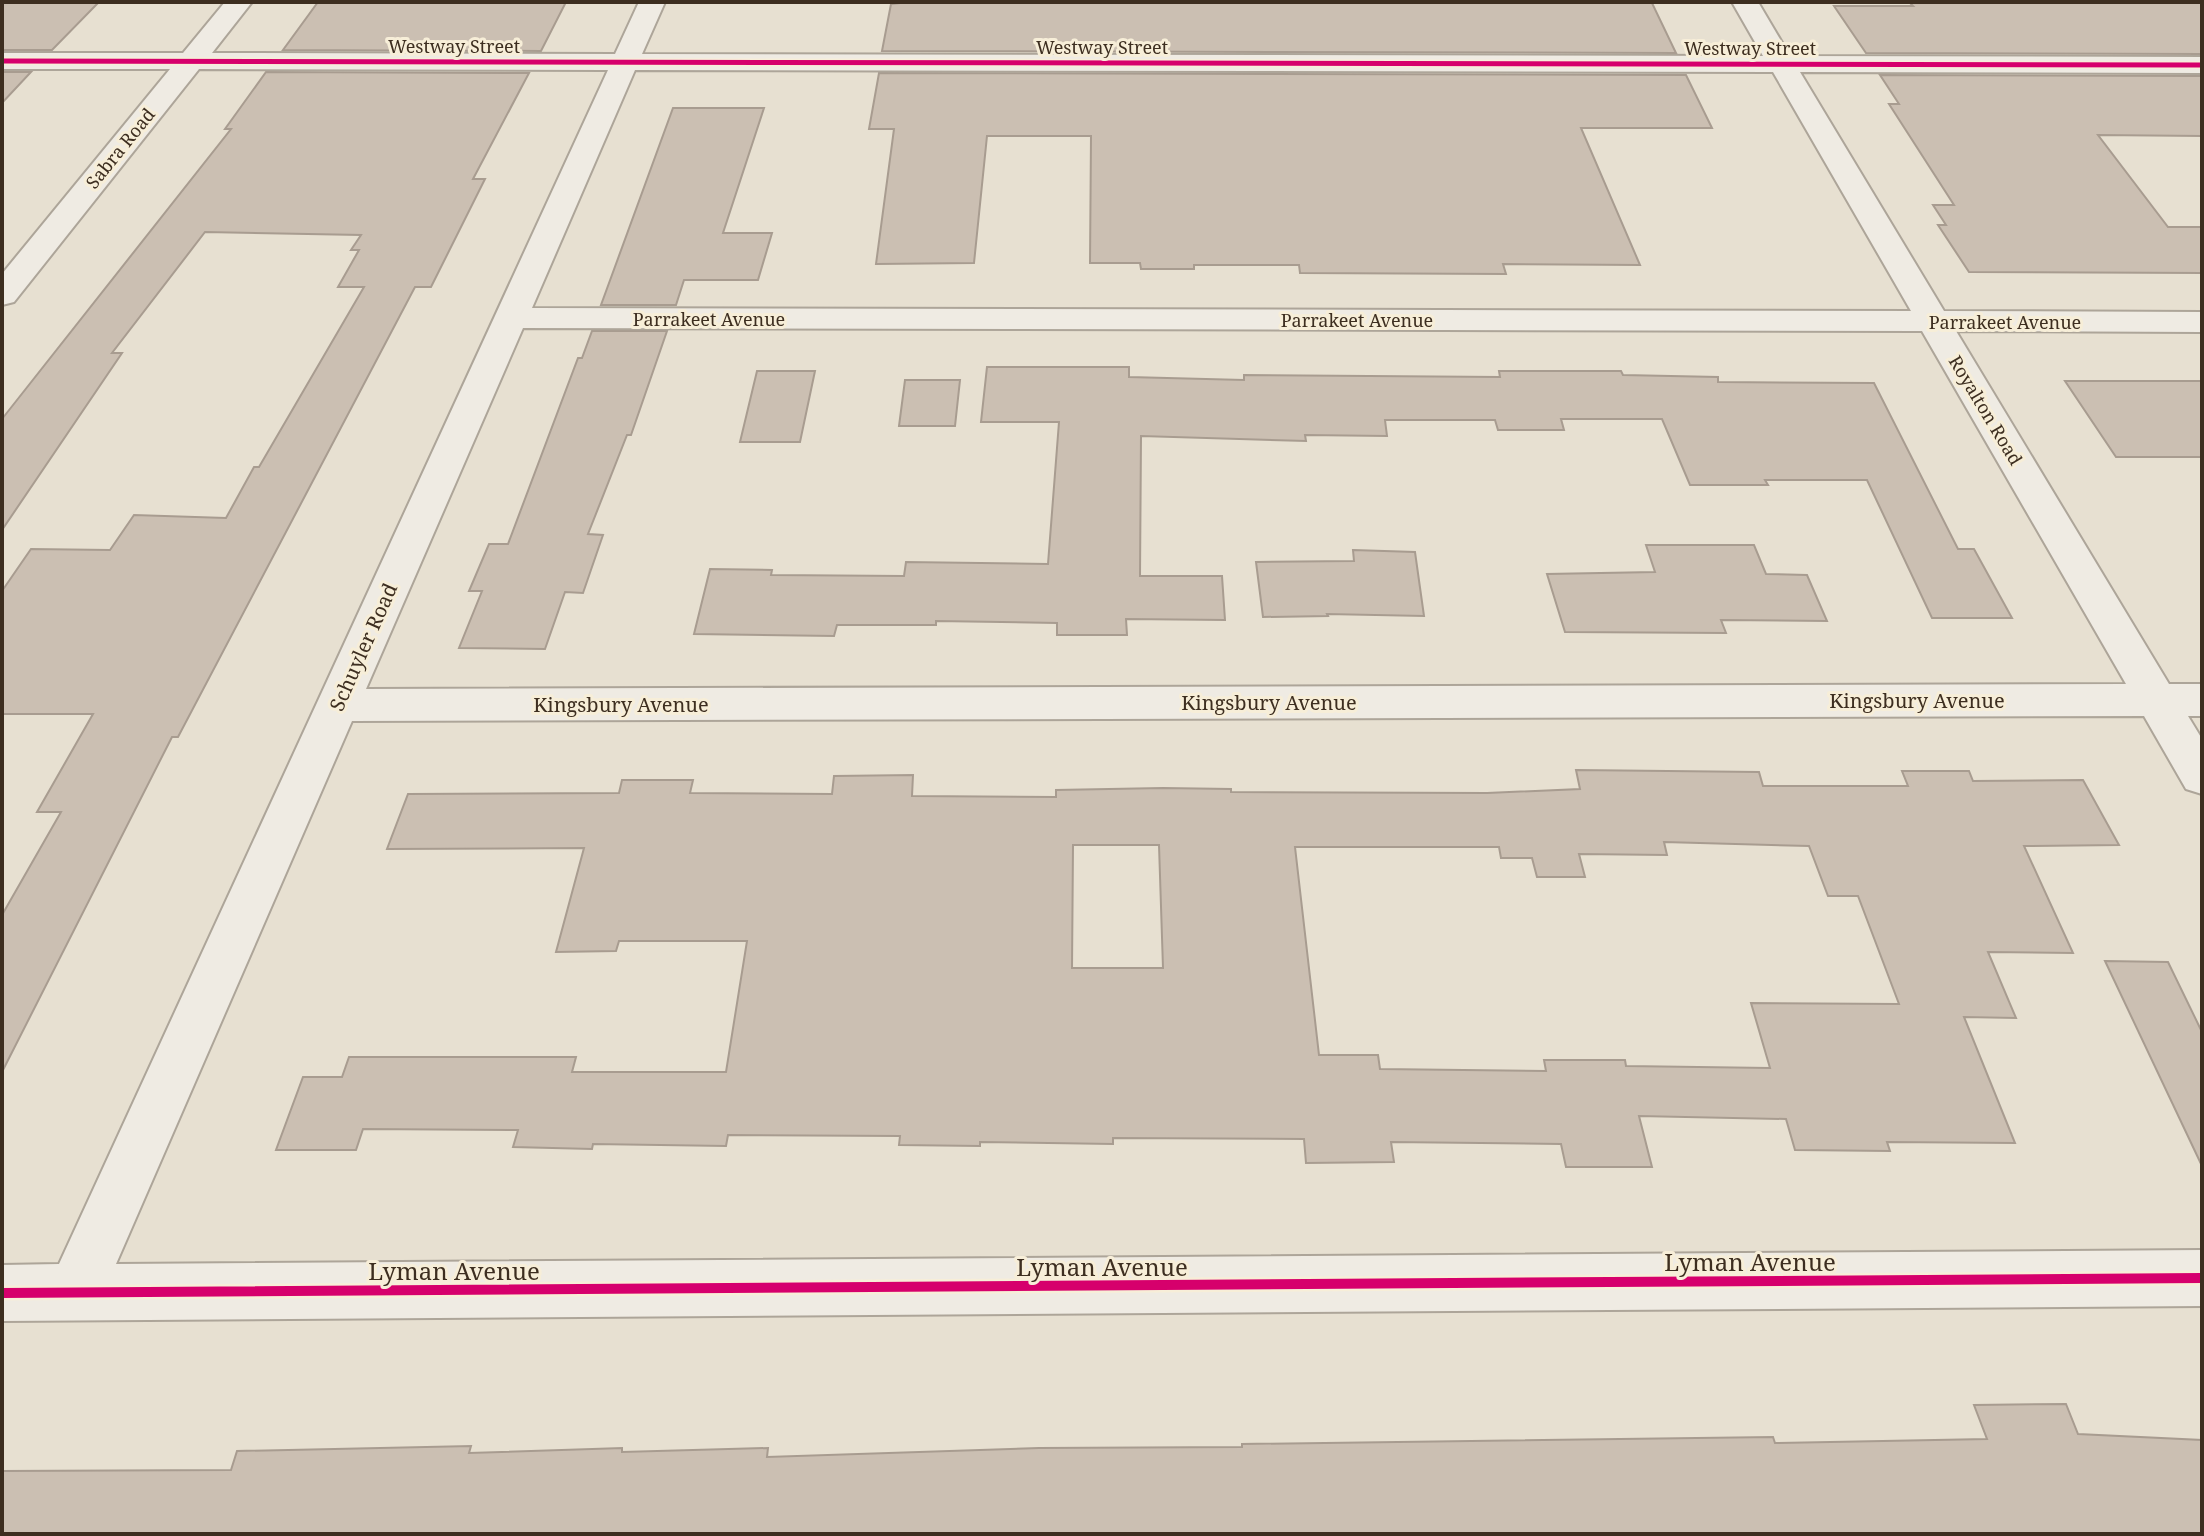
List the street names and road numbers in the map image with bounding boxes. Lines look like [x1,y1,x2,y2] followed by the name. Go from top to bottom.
[388,34,520,58] street label: Westway Street
[1036,35,1168,59] street label: Westway Street
[1684,36,1816,60] street label: Westway Street
[80,103,160,193] street label: Sabra Road
[633,307,785,331] street label: Parrakeet Avenue
[1281,308,1433,332] street label: Parrakeet Avenue
[1929,310,2081,334] street label: Parrakeet Avenue
[1944,351,2028,469] street label: Royalton Road
[323,579,403,715] street label: Schuyler Road
[1829,687,2005,714] street label: Kingsbury Avenue
[1181,689,1357,716] street label: Kingsbury Avenue
[533,691,709,718] street label: Kingsbury Avenue
[1664,1245,1836,1278] street label: Lyman Avenue
[1016,1250,1188,1283] street label: Lyman Avenue
[368,1254,540,1287] street label: Lyman Avenue

